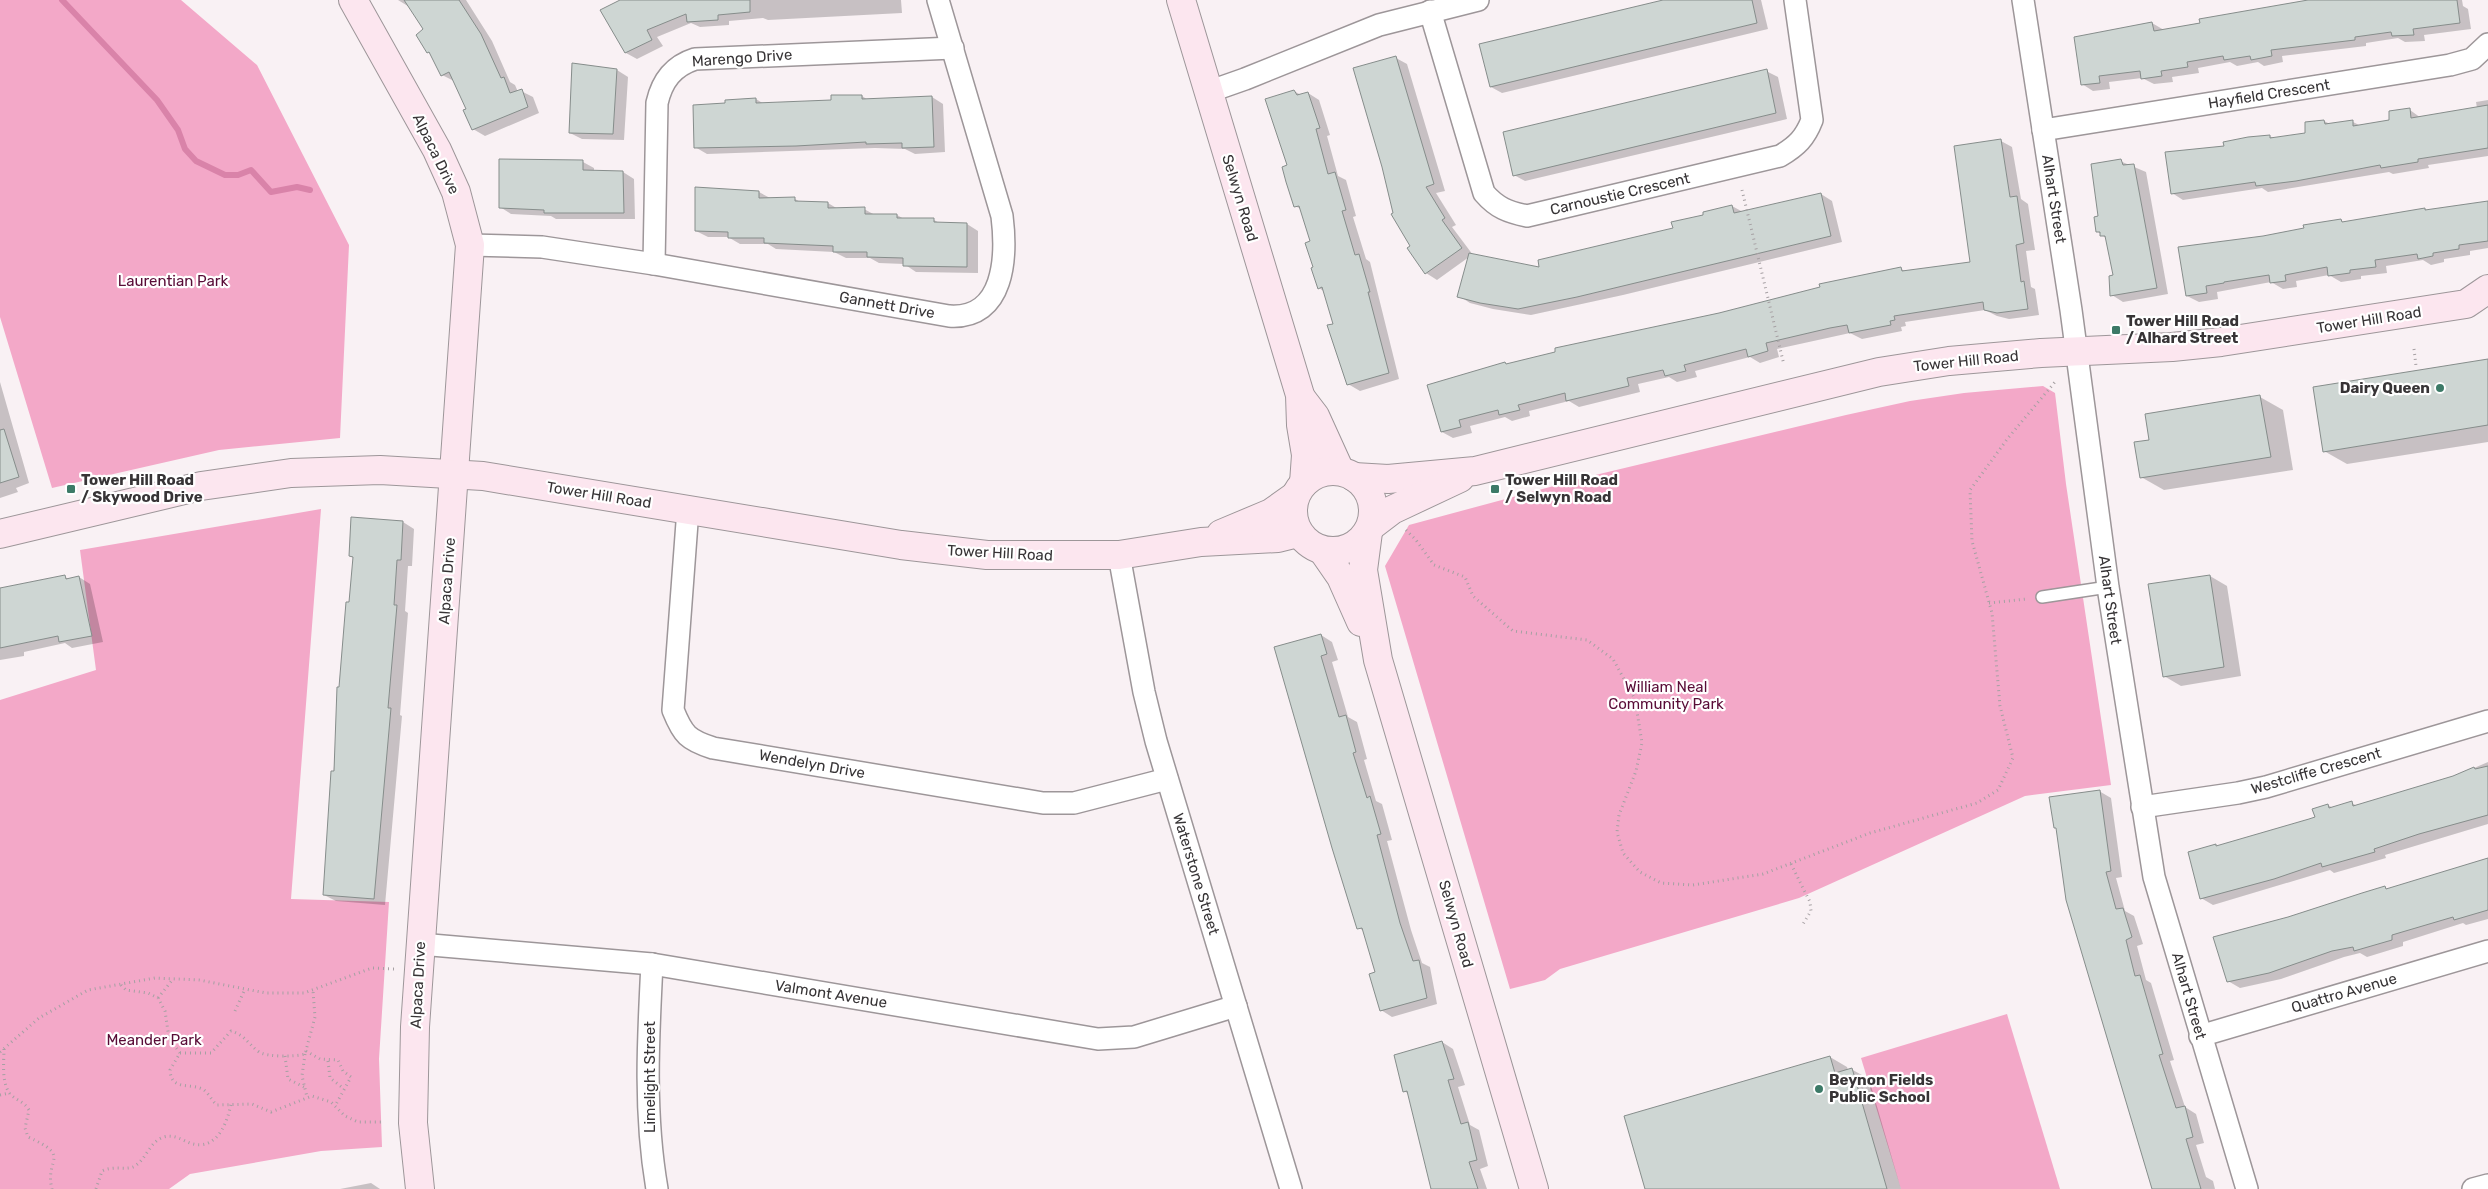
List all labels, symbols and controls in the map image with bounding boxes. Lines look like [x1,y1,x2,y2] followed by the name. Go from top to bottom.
[691,46,793,70] street label: Marengo Drive
[2207,75,2331,113] street label: Hayfield Crescent
[409,111,463,197] street label: Alpaca Drive
[1218,152,1262,244] street label: Selwyn Road
[2038,153,2070,245] street label: Alhart Street
[1548,169,1692,219] street label: Carnoustie Crescent
[118,272,228,290] park label: Laurentian Park
[838,288,936,322] street label: Gannett Drive
[2315,303,2423,337] street label: Tower Hill Road
[2126,312,2239,347] place label: Tower Hill Road / Alhard Street
[2110,324,2122,336] marker: Tower Hill Road / Alhard Street
[1912,347,2020,375] street label: Tower Hill Road
[2340,379,2430,397] place label: Dairy Queen
[2434,382,2446,394] marker: Dairy Queen
[81,471,203,506] place label: Tower Hill Road / Skywood Drive
[1505,471,1618,506] place label: Tower Hill Road / Selwyn Road
[545,478,653,512] street label: Tower Hill Road
[65,483,77,495] marker: Tower Hill Road / Skywood Drive
[1489,483,1501,495] marker: Tower Hill Road / Selwyn Road
[435,537,459,625] street label: Alpaca Drive
[947,541,1053,565] street label: Tower Hill Road
[2095,554,2125,646] street label: Alhart Street
[1608,678,1724,713] park label: William Neal Community Park
[2249,744,2383,798] street label: Westcliffe Crescent
[758,746,866,782] street label: Wendelyn Drive
[1169,811,1223,937] street label: Waterstone Street
[1435,878,1477,970] street label: Selwyn Road
[407,941,429,1029] street label: Alpaca Drive
[2168,950,2210,1042] street label: Alhart Street
[2289,969,2399,1017] street label: Quattro Avenue
[774,976,888,1012] street label: Valmont Avenue
[641,1021,659,1133] street label: Limelight Street
[106,1031,202,1049] park label: Meander Park
[1829,1071,1933,1106] place label: Beynon Fields Public School
[1813,1083,1825,1095] marker: Beynon Fields Public School

